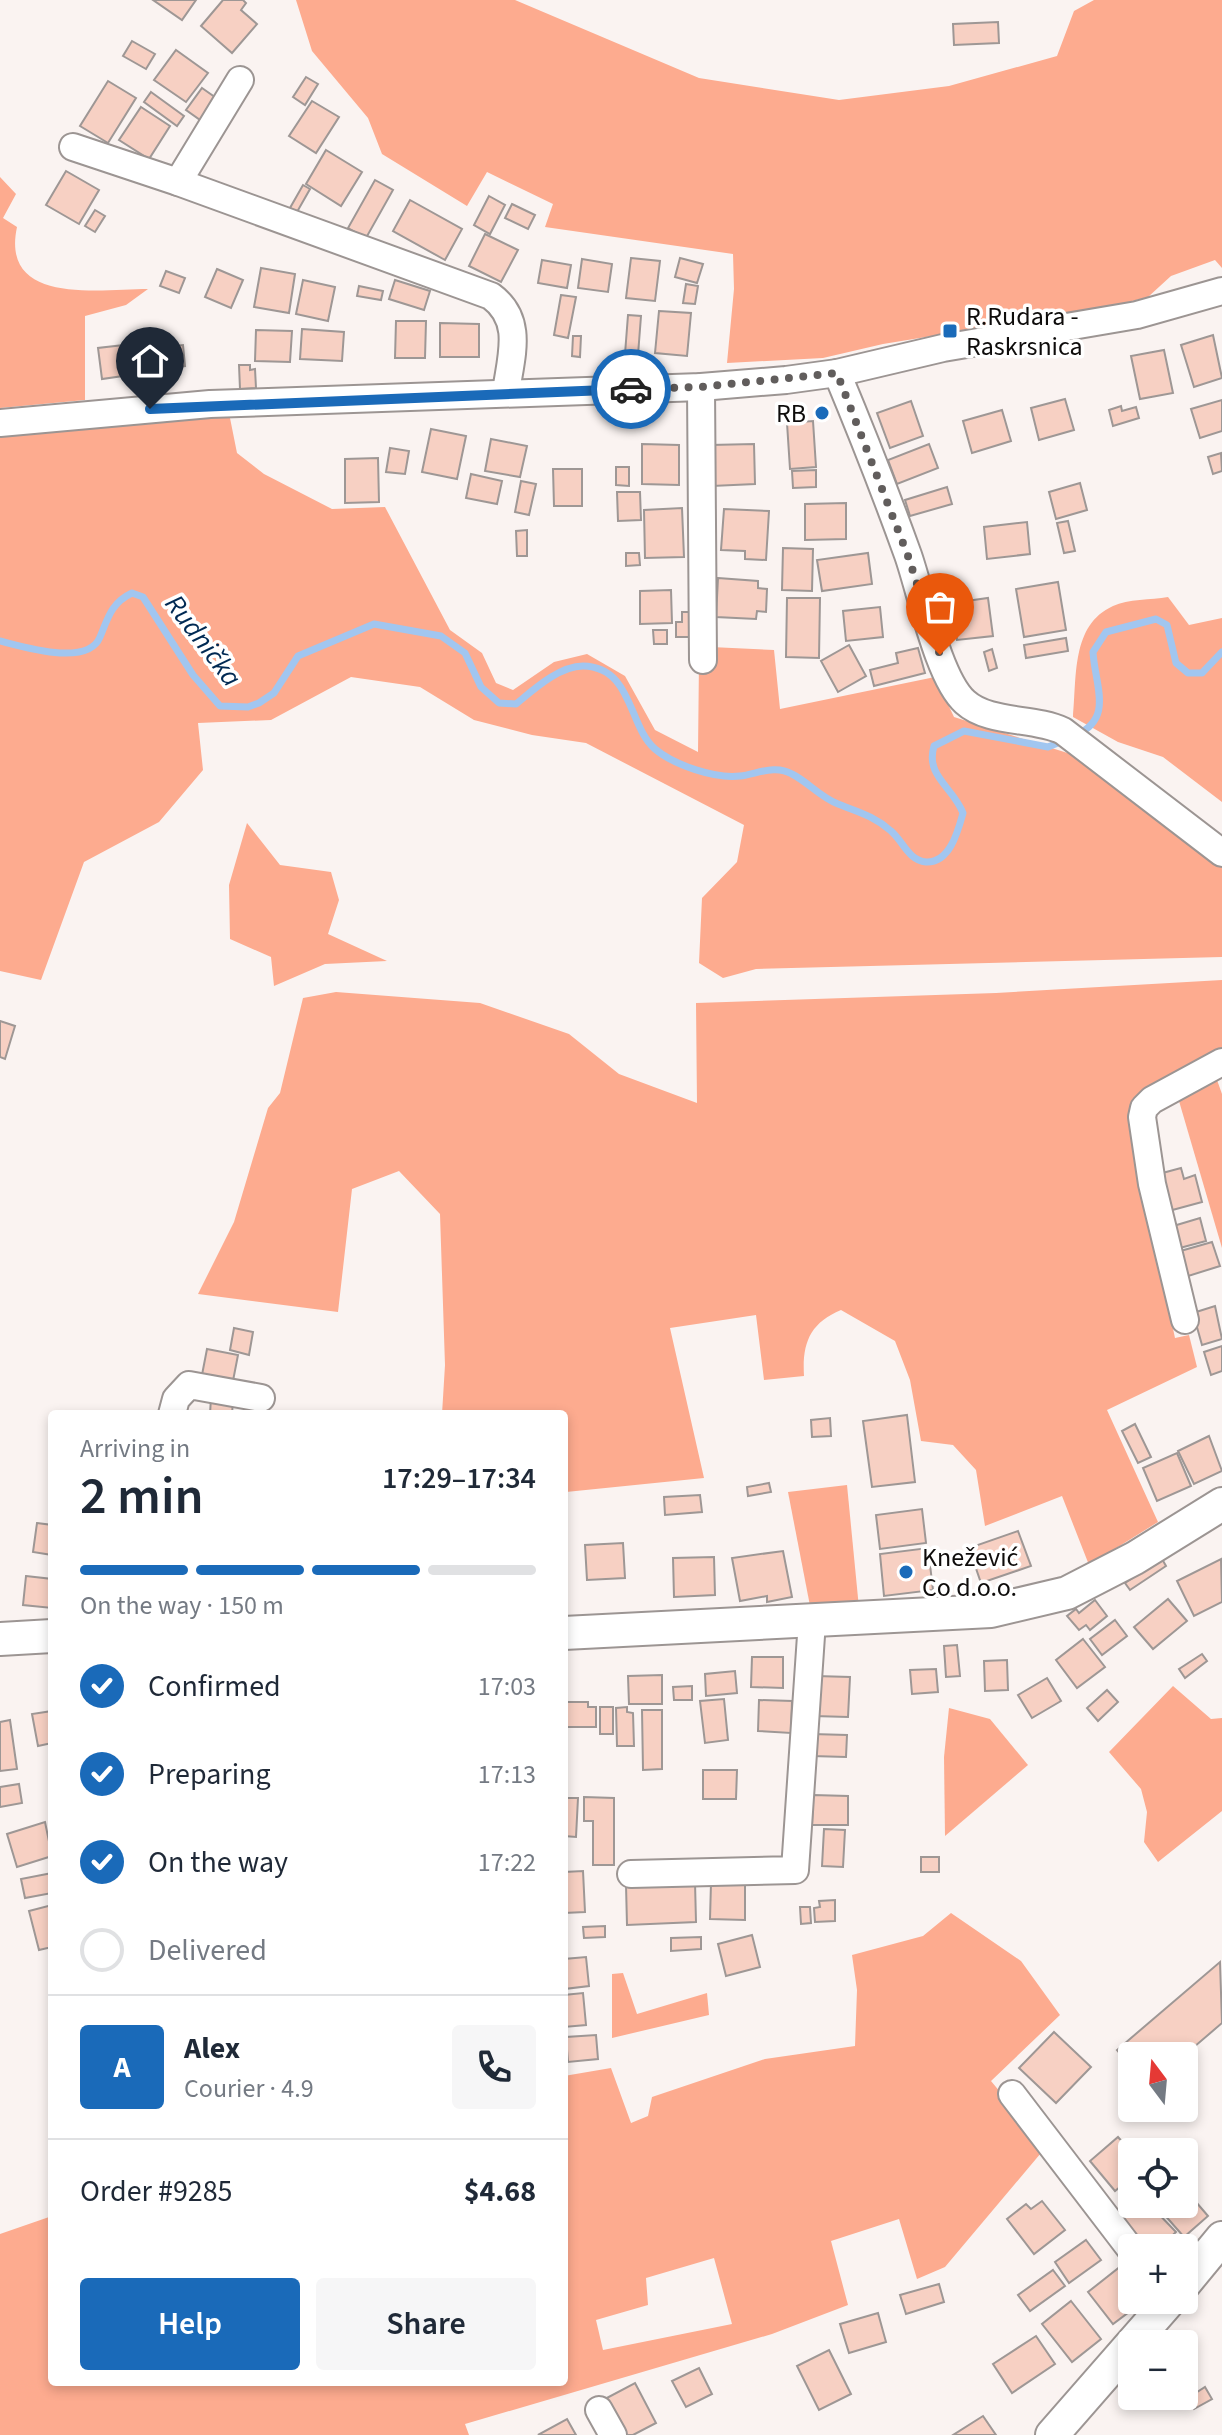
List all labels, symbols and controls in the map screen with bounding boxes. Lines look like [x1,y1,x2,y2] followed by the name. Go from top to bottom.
[966,298,1083,365] place label: R.Rudara - Raskrsnica
[941,322,959,340] marker: R.Rudara - Raskrsnica
[116,327,184,409] pin
[128,339,172,383] icon: home
[591,349,671,429] courier
[609,367,653,411] icon: car
[776,395,806,432] place label: RB
[813,404,831,422] marker: RB
[906,573,974,655] pin
[918,585,962,629] icon: bag
[155,586,251,695] water label: Rudnička
[80,1430,190,1467] text: Arriving in
[382,1457,536,1500] text: 17:29–17:34
[80,1460,204,1534] text: 2 min
[922,1539,1019,1606] place label: Knežević Co d.o.o.
[897,1563,915,1581] marker: Knežević Co d.o.o.
[80,1587,284,1624] text: On the way · 150 m
[80,1664,124,1708] icon: check
[148,1665,281,1708] text: Confirmed
[478,1668,536,1705] text: 17:03
[80,1752,124,1796] icon: check
[148,1753,271,1796] text: Preparing
[478,1756,536,1793] text: 17:13
[80,1840,124,1884] icon: check
[148,1841,288,1884] text: On the way
[478,1844,536,1881] text: 17:22
[148,1929,267,1972] text: Delivered
[452,2025,536,2109] button: phone
[184,2027,240,2070] text: Alex
[1118,2042,1198,2122] north arrow
[1118,2042,1198,2410] map controls
[113,2046,131,2089] text: A
[184,2070,314,2107] text: Courier · 4.9
[1118,2138,1198,2218] button: locate
[80,2170,233,2213] text: Order #9285
[464,2170,536,2213] text: $4.68
[1118,2234,1198,2314] button: +
[80,2278,300,2370] button: Help
[316,2278,536,2370] button: Share
[1118,2330,1198,2410] button: −

